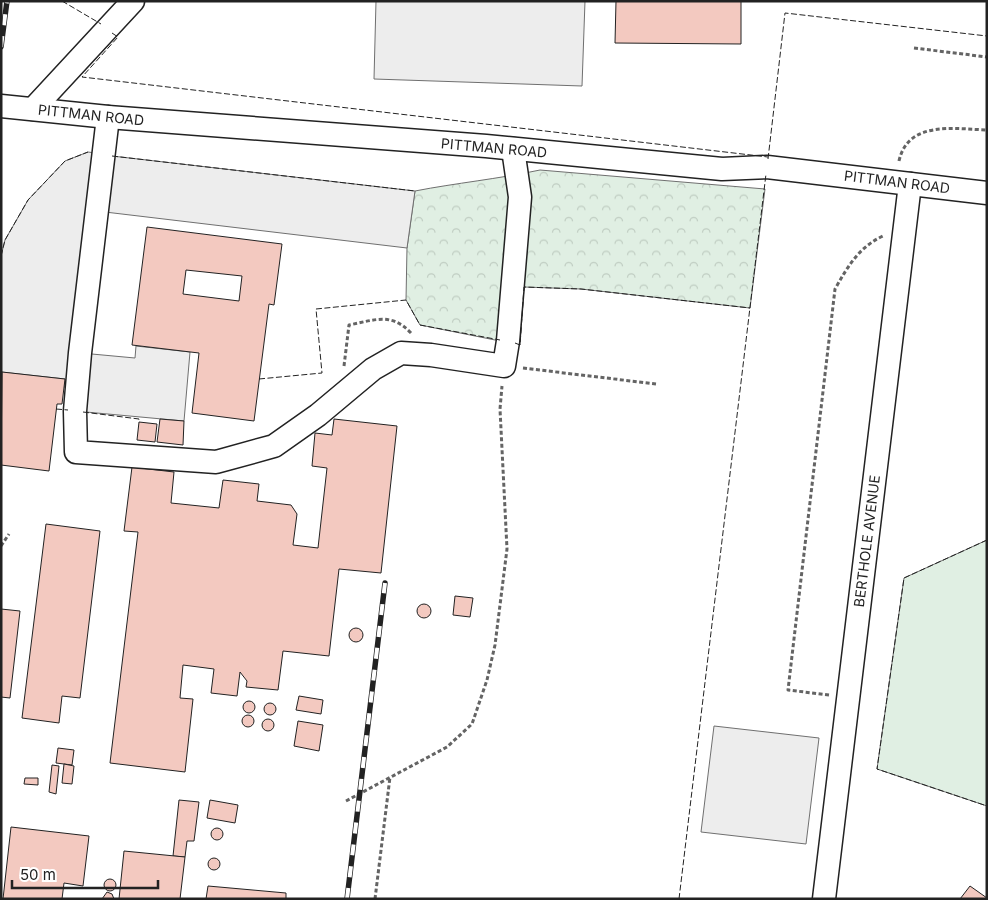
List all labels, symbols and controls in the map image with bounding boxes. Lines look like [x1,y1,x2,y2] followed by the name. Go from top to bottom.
[37,100,145,129] street label: PITTMAN ROAD
[440,134,548,161] street label: PITTMAN ROAD
[843,167,951,196] street label: PITTMAN ROAD
[850,474,883,608] street label: BERTHOLE AVENUE
[12,858,159,890] scale bar
[20,865,56,884] text: 50 m

